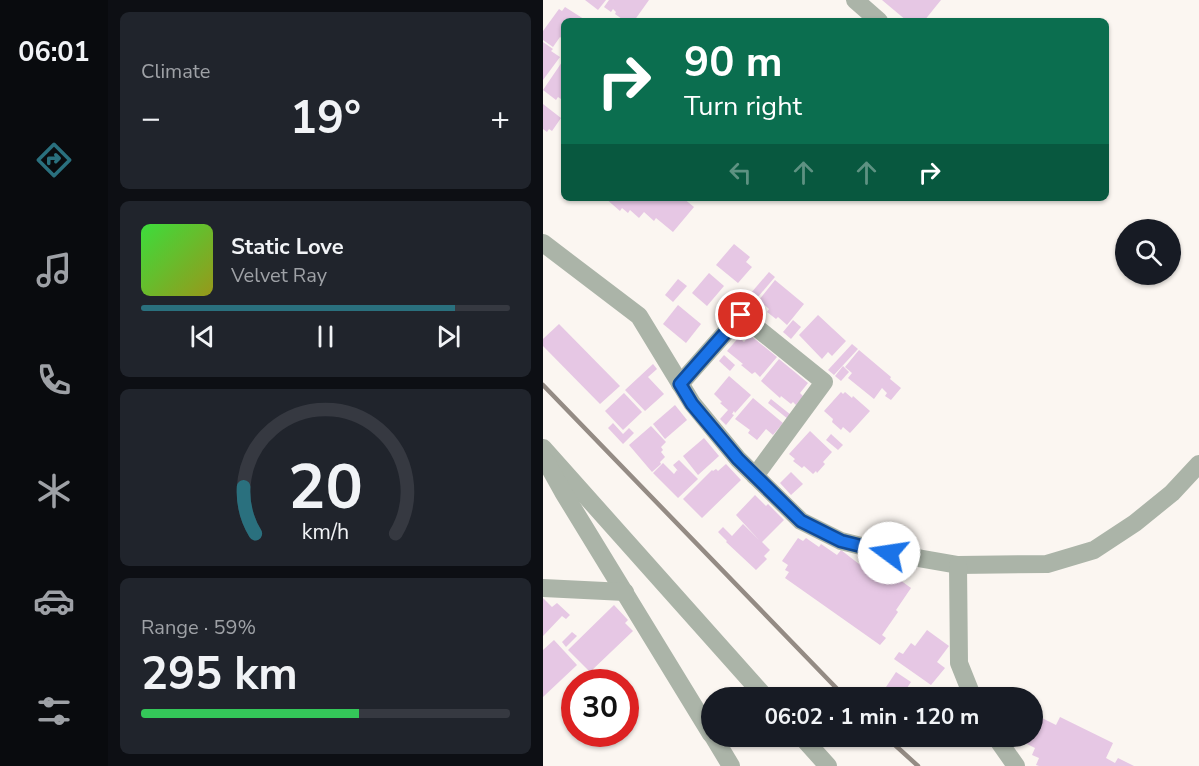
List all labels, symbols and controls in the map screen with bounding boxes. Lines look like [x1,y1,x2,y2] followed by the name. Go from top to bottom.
[18,34,90,71] text: 06:01
[684,34,783,91] text: 90 m
[585,42,663,120] icon: right
[141,58,210,85] text: Climate
[290,88,361,149] text: 19°
[684,88,802,125] text: Turn right
[141,96,161,141] text: −
[490,96,510,141] text: +
[33,139,75,181] icon: directions
[724,156,757,189] icon: left
[787,156,820,189] icon: ahead
[850,156,883,189] icon: ahead
[913,156,946,189] icon: right
[1115,219,1181,285] map controls
[1115,219,1181,285] button: search
[231,232,344,262] text: Static Love
[33,249,75,291] icon: music
[231,262,327,289] text: Velvet Ray
[715,289,766,340] pin
[724,298,757,331] icon: arrive
[186,320,219,353] icon: previous
[309,320,342,353] icon: pause
[432,320,465,353] icon: next
[33,359,75,401] icon: phone
[288,445,363,530] text: 20
[33,470,75,512] icon: climate
[302,518,349,548] text: km/h
[857,521,921,585] position arrow
[33,580,75,622] icon: car
[141,614,256,641] text: Range · 59%
[141,644,298,705] text: 295 km
[561,669,639,747] speed limit sign: 30
[33,690,75,732] icon: filters
[765,702,979,732] text: 06:02 · 1 min · 120 m

